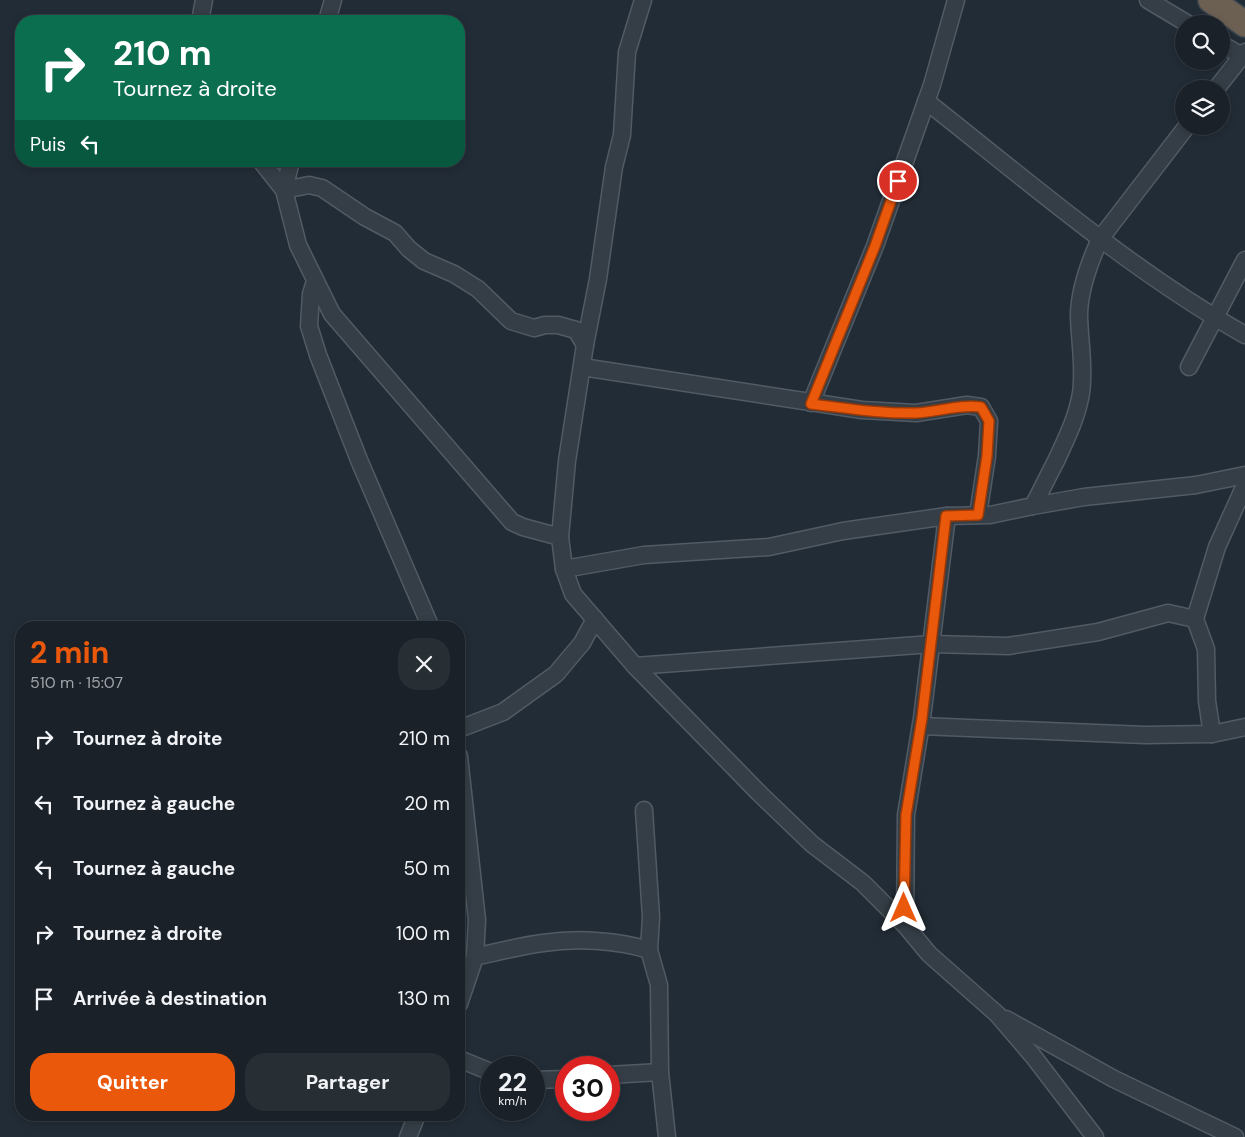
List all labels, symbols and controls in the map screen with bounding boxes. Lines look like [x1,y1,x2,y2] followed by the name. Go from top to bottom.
[1175,15,1230,135] map controls
[1175,15,1230,70] button: search
[113,30,212,76] text: 210 m
[30,35,95,100] icon: right
[113,74,277,103] text: Tournez à droite
[1175,80,1230,135] button: layers
[76,130,104,158] icon: left
[30,132,66,157] text: Puis
[877,160,919,202] pin
[884,167,912,195] icon: arrive
[30,633,109,672] text: 2 min
[398,638,450,690] button: close
[30,672,123,693] text: 510 m · 15:07
[30,725,58,753] icon: right
[73,726,223,751] text: Tournez à droite
[398,726,450,751] text: 210 m
[30,790,58,818] icon: left
[73,791,235,816] text: Tournez à gauche
[404,791,450,816] text: 20 m
[30,855,58,883] icon: left
[73,856,235,881] text: Tournez à gauche
[403,856,450,881] text: 50 m
[877,881,929,933] position arrow
[30,920,58,948] icon: right
[73,921,223,946] text: Tournez à droite
[396,921,450,946] text: 100 m
[30,985,58,1013] icon: arrive
[73,986,267,1011] text: Arrivée à destination
[398,986,450,1011] text: 130 m
[30,1053,235,1111] button: Quitter
[245,1053,450,1111] button: Partager
[555,1056,620,1121] speed limit sign: 30
[498,1066,527,1099] text: 22
[498,1093,527,1109] text: km/h

